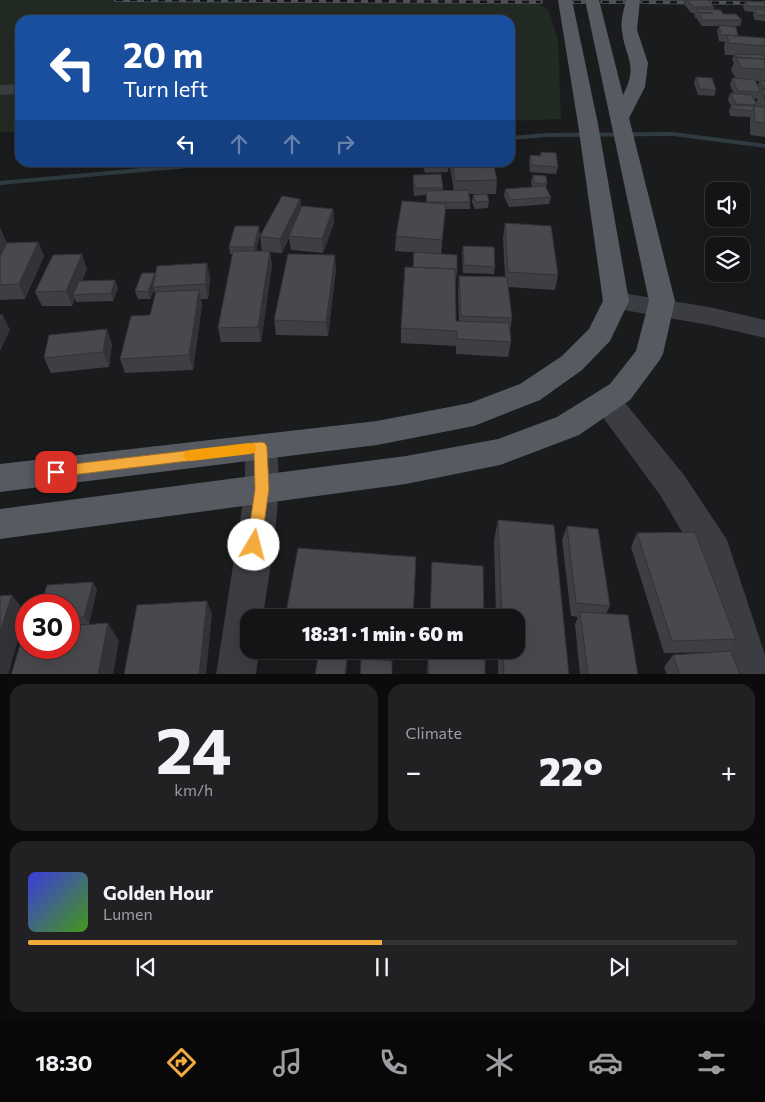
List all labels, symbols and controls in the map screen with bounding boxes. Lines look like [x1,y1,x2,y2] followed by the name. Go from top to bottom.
[123,32,203,75] text: 20 m
[40,35,105,100] icon: left
[123,75,208,102] text: Turn left
[172,130,200,158] icon: left
[225,130,253,158] icon: ahead
[278,130,306,158] icon: ahead
[331,130,359,158] icon: right
[705,182,750,282] map controls
[705,182,750,227] button: sound
[705,237,750,282] button: layers
[35,451,77,493] pin
[42,458,70,486] icon: arrive
[227,518,279,570] position arrow
[15,594,80,659] speed limit sign: 30
[302,622,463,645] text: 18:31 · 1 min · 60 m
[156,708,232,787] text: 24
[406,723,462,742] text: Climate
[539,747,603,794] text: 22°
[406,754,421,788] text: −
[721,754,737,788] text: +
[174,780,213,799] text: km/h
[103,881,213,904] text: Golden Hour
[103,904,153,923] text: Lumen
[132,953,160,981] icon: previous
[368,953,396,981] icon: pause
[605,953,633,981] icon: next
[164,1045,199,1080] icon: directions
[270,1045,305,1080] icon: music
[376,1045,411,1080] icon: phone
[482,1045,517,1080] icon: climate
[588,1045,623,1080] icon: car
[694,1045,729,1080] icon: filters
[36,1049,92,1076] text: 18:30

